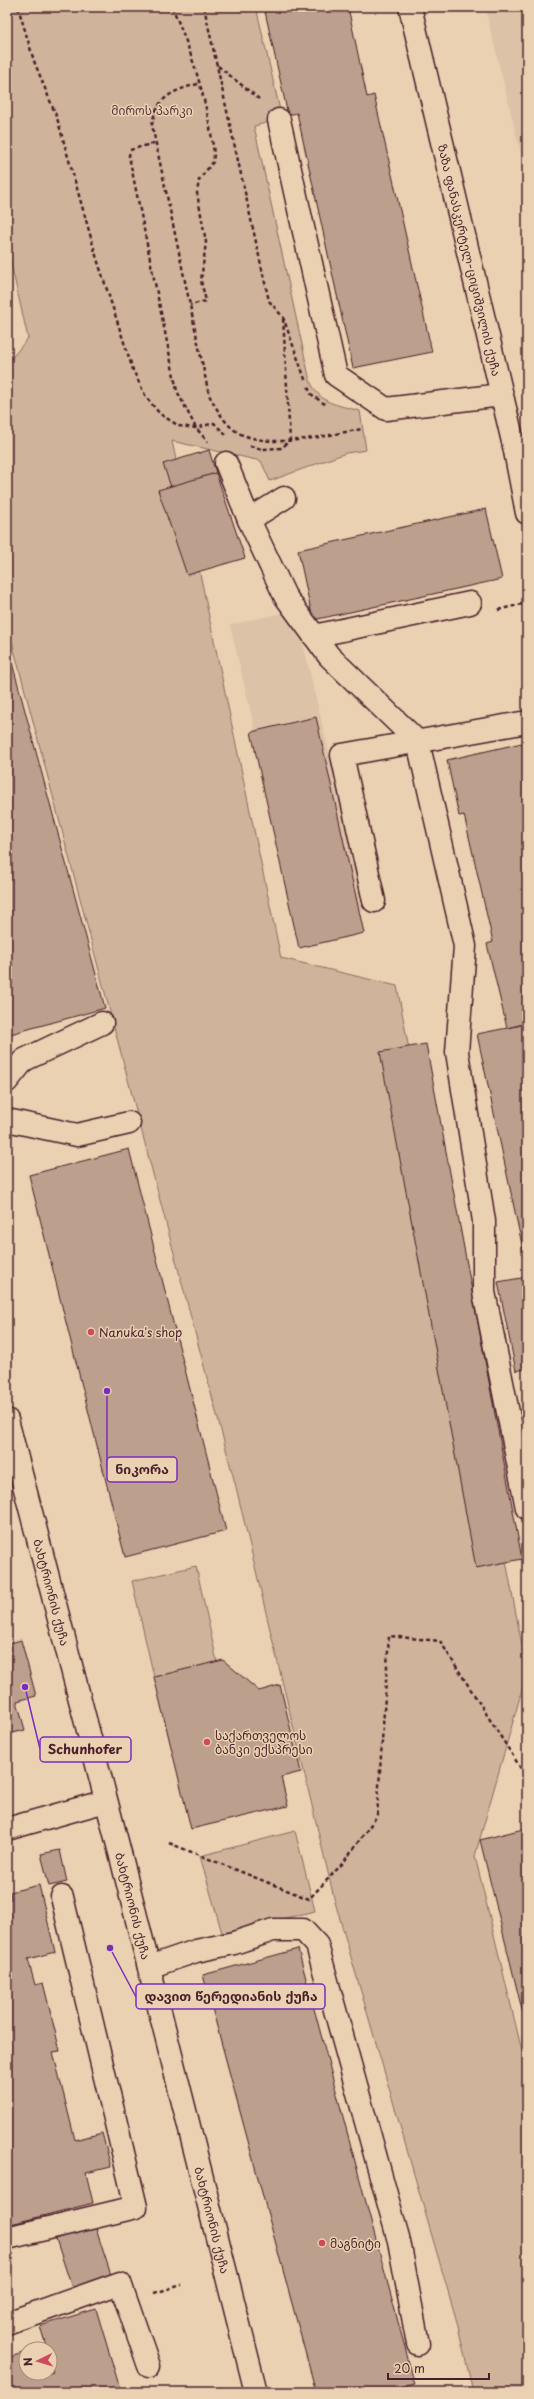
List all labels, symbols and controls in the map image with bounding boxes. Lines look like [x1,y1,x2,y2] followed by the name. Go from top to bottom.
[111,101,193,119] park label: მიროს პარკი
[434,142,506,378] street label: ზაზა ფანასკერტელ-ციციშვილის ქუჩა
[99,1323,182,1341] place label: Nanuka's shop
[86,1327,96,1337] marker: Nanuka's shop
[107,1457,177,1482] callout: ნიკორა
[115,1459,169,1478] text: ნიკორა
[29,1537,75,1648] street label: ბახტრიონის ქუჩა
[215,1726,313,1758] place label: საქართველოს ბანკი ექსპრესი
[40,1737,131,1762] callout: Schunhofer
[202,1737,212,1747] marker: საქართველოს ბანკი ექსპრესი
[48,1739,123,1758] text: Schunhofer
[111,1850,156,1961] street label: ბახტრიონის ქუჩა
[136,1984,325,2009] callout: დავით წერედიანის ქუჩა
[144,1986,318,2005] text: დავით წერედიანის ქუჩა
[190,2165,235,2275] street label: ბახტრიონის ქუჩა
[330,2234,381,2252] place label: მაგნიტი
[317,2238,327,2248] marker: მაგნიტი
[18,2341,58,2381] north arrow
[388,2355,489,2381] scale bar
[19,2357,36,2367] text: N
[394,2359,425,2377] text: 20 m

